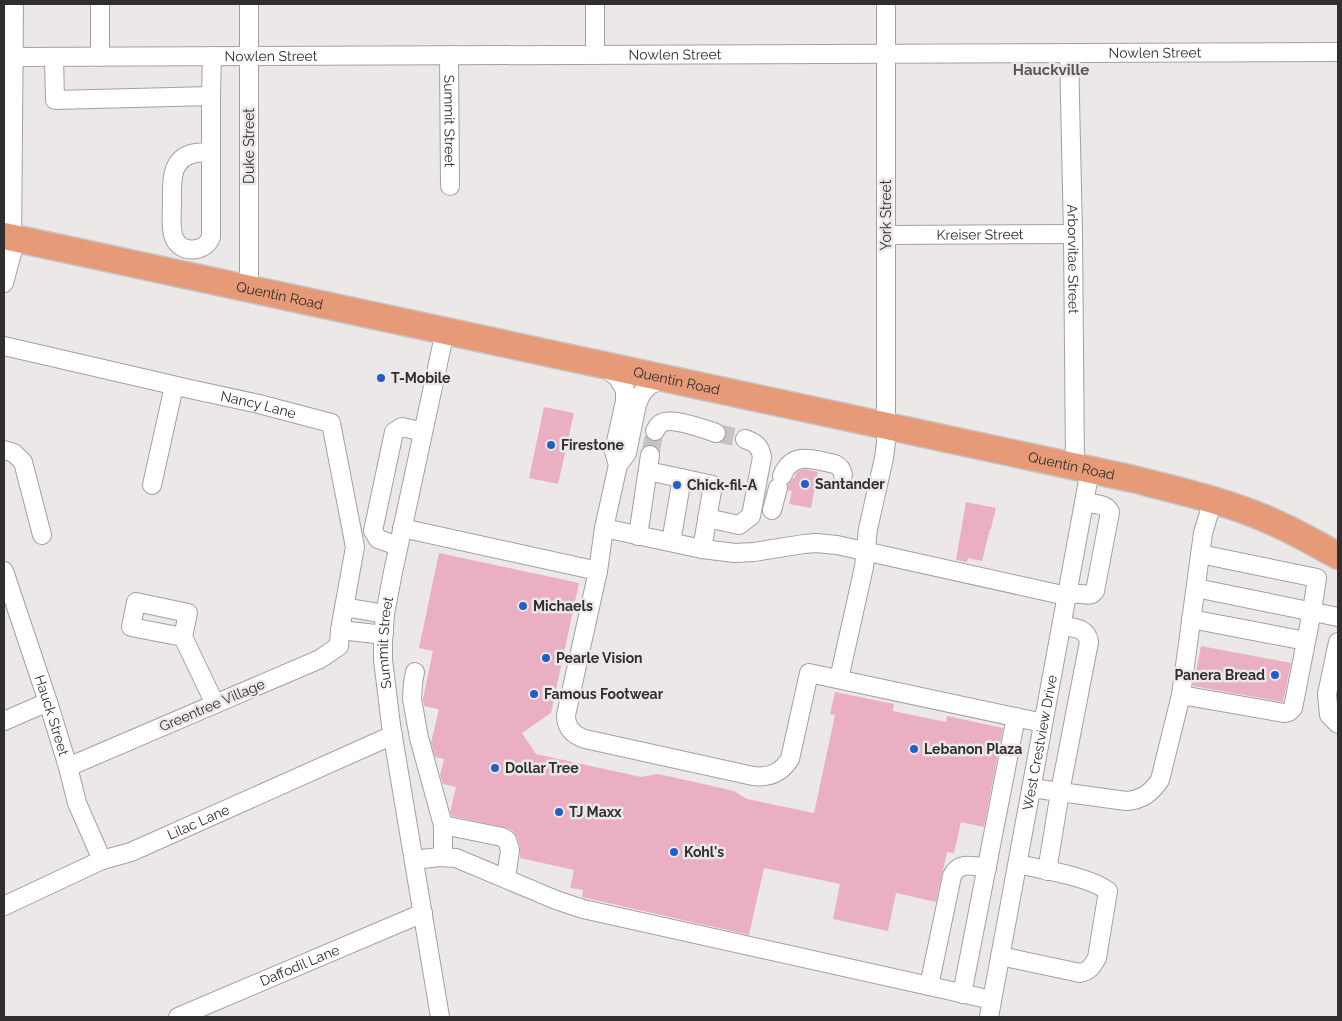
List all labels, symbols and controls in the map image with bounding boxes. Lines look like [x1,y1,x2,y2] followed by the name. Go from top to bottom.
[1109,45,1202,61] street label: Nowlen Street
[629,46,722,63] street label: Nowlen Street
[225,48,318,64] street label: Nowlen Street
[1013,61,1089,79] district label: Hauckville
[441,75,458,168] street label: Summit Street
[241,108,257,184] street label: Duke Street
[878,179,894,250] street label: York Street
[1064,204,1082,314] street label: Arborvitae Street
[936,226,1024,243] street label: Kreiser Street
[235,278,325,312] street label: Quentin Road
[632,364,721,398] street label: Quentin Road
[391,370,451,386] place label: T-Mobile
[375,372,387,384] marker: T-Mobile
[219,388,298,421] street label: Nancy Lane
[561,437,624,453] place label: Firestone
[545,439,557,451] marker: Firestone
[1027,449,1116,483] street label: Quentin Road
[815,476,885,492] place label: Santander
[687,477,758,493] place label: Chick-fil-A
[799,478,811,490] marker: Santander
[671,479,683,491] marker: Chick-fil-A
[375,595,396,690] street label: Summit Street
[533,598,593,614] place label: Michaels
[517,600,529,612] marker: Michaels
[556,650,643,666] place label: Pearle Vision
[540,652,552,664] marker: Pearle Vision
[1174,667,1265,683] place label: Panera Bread
[1269,669,1281,681] marker: Panera Bread
[31,673,72,758] street label: Hauck Street
[1019,674,1060,812] street label: West Crestview Drive
[157,676,267,734] street label: Greentree Village
[544,686,664,702] place label: Famous Footwear
[528,688,540,700] marker: Famous Footwear
[924,741,1022,757] place label: Lebanon Plaza
[908,743,920,755] marker: Lebanon Plaza
[505,760,579,776] place label: Dollar Tree
[489,762,501,774] marker: Dollar Tree
[165,801,232,843] street label: Lilac Lane
[569,804,622,820] place label: TJ Maxx
[553,806,565,818] marker: TJ Maxx
[684,844,724,860] place label: Kohl's
[668,846,680,858] marker: Kohl's
[257,941,342,989] street label: Daffodil Lane

